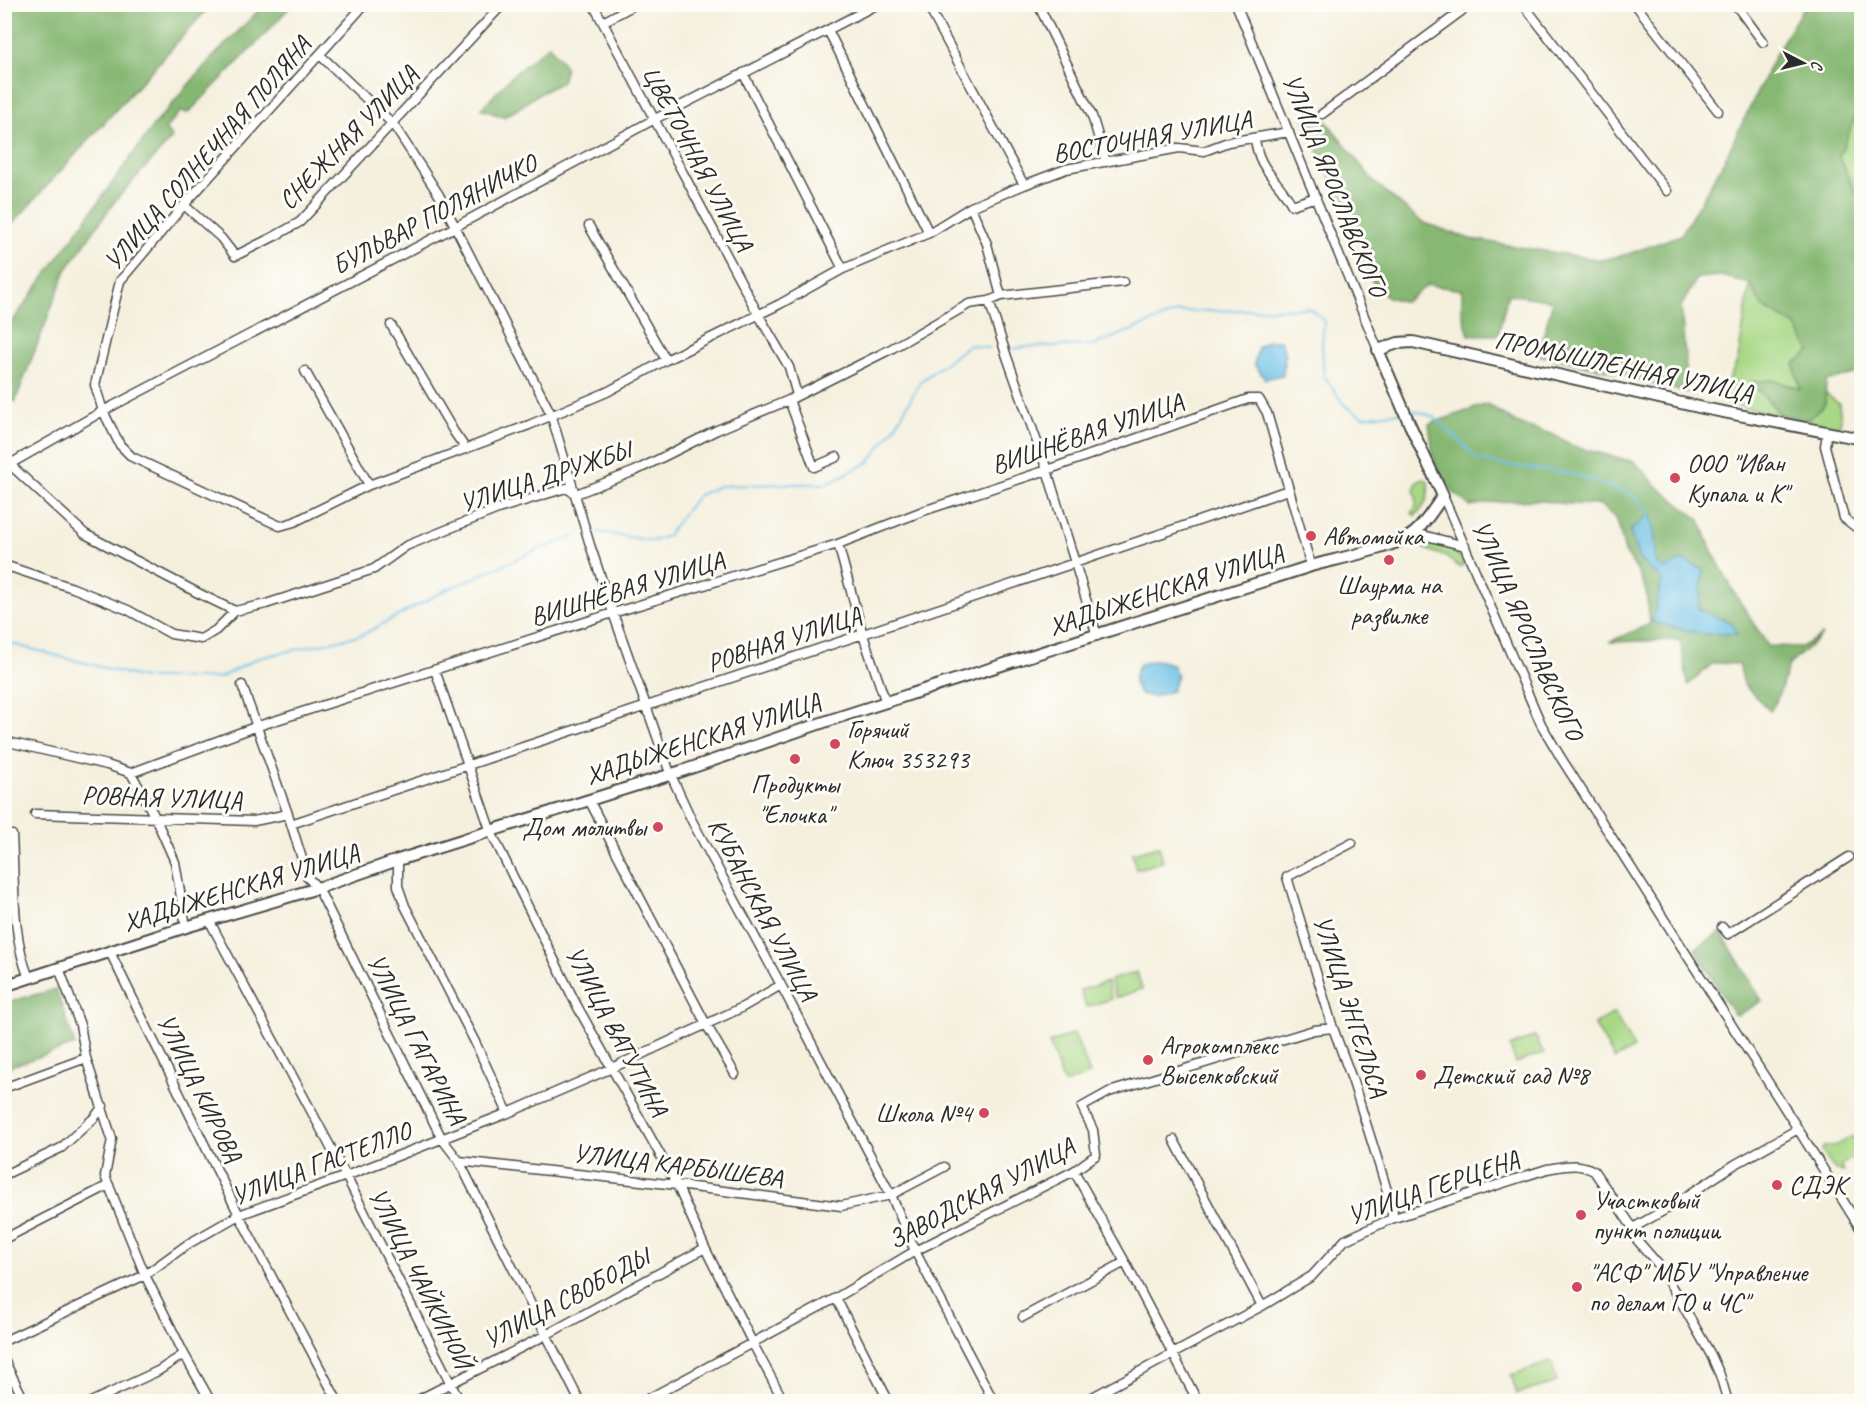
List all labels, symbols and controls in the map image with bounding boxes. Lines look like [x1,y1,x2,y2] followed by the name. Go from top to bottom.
[97,28,319,277] street label: УЛИЦА СОЛНЕЧНАЯ ПОЛЯНА
[1773,33,1833,93] north arrow
[271,58,426,216] street label: СНЕЖНАЯ УЛИЦА
[635,60,761,259] street label: ЦВЕТОЧНАЯ УЛИЦА
[1806,60,1827,72] text: С
[1275,69,1395,304] street label: УЛИЦА ЯРОСЛАВСКОГО
[1050,102,1256,170] street label: ВОСТОЧНАЯ УЛИЦА
[326,145,545,282] street label: БУЛЬВАР ПОЛЯНИЧКО
[1492,323,1757,410] street label: ПРОМЫШЛЕННАЯ УЛИЦА
[987,385,1188,482] street label: ВИШНЁВАЯ УЛИЦА
[456,432,639,520] street label: УЛИЦА ДРУЖБЫ
[1687,447,1793,510] place label: ООО "Иван Купала и К"
[1668,471,1682,485] marker: ООО "Иван Купала и К"
[1464,515,1592,748] street label: УЛИЦА ЯРОСЛАВСКОГО
[1323,520,1425,553] place label: Автомойка
[1304,529,1318,543] marker: Автомойка
[1045,536,1289,643] street label: ХАДЫЖЕНСКАЯ УЛИЦА
[526,543,729,634] street label: ВИШНЁВАЯ УЛИЦА
[1382,553,1396,567] marker: Шаурма на развилке
[1337,569,1443,632] place label: Шаурма на развилке
[703,599,866,680] street label: РОВНАЯ УЛИЦА
[582,685,826,792] street label: ХАДЫЖЕНСКАЯ УЛИЦА
[847,713,971,776] place label: Горячий Ключ 353293
[828,737,842,751] marker: Горячий Ключ 353293
[788,752,802,766] marker: Продукты "Елочка"
[751,768,841,831] place label: Продукты "Елочка"
[81,778,244,817] street label: РОВНАЯ УЛИЦА
[522,811,648,844] place label: Дом молитвы
[700,812,826,1008] street label: КУБАНСКАЯ УЛИЦА
[651,820,665,834] marker: Дом молитвы
[119,836,364,939] street label: ХАДЫЖЕНСКАЯ УЛИЦА
[1306,911,1396,1102] street label: УЛИЦА ЭНГЕЛЬСА
[558,941,676,1124] street label: УЛИЦА ВАТУТИНА
[359,949,475,1132] street label: УЛИЦА ГАГАРИНА
[149,1009,250,1169] street label: УЛИЦА КИРОВА
[1160,1029,1280,1092] place label: Агрокомплекс Выселковский
[1141,1053,1155,1067] marker: Агрокомплекс Выселковский
[1433,1059,1591,1092] place label: Детский сад №8
[1414,1068,1428,1082] marker: Детский сад №8
[875,1097,974,1130] place label: Школа №4
[977,1106,991,1120] marker: Школа №4
[227,1113,418,1213] street label: УЛИЦА ГАСТЕЛЛО
[882,1129,1082,1256] street label: ЗАВОДСКАЯ УЛИЦА
[571,1136,785,1195] street label: УЛИЦА КАРБЫШЕВА
[1343,1142,1524,1232] street label: УЛИЦА ГЕРЦЕНА
[1789,1169,1851,1202] place label: СДЭК
[1770,1178,1784,1192] marker: СДЭК
[361,1182,482,1378] street label: УЛИЦА ЧАЙКИНОЙ
[1593,1184,1721,1247] place label: Участковый пункт полиции
[1574,1208,1588,1222] marker: Участковый пункт полиции
[478,1239,659,1356] street label: УЛИЦА СВОБОДЫ
[1589,1256,1810,1319] place label: "АСФ" МБУ "Управление по делам ГО и ЧС"
[1570,1280,1584,1294] marker: "АСФ" МБУ "Управление по делам ГО и ЧС"

